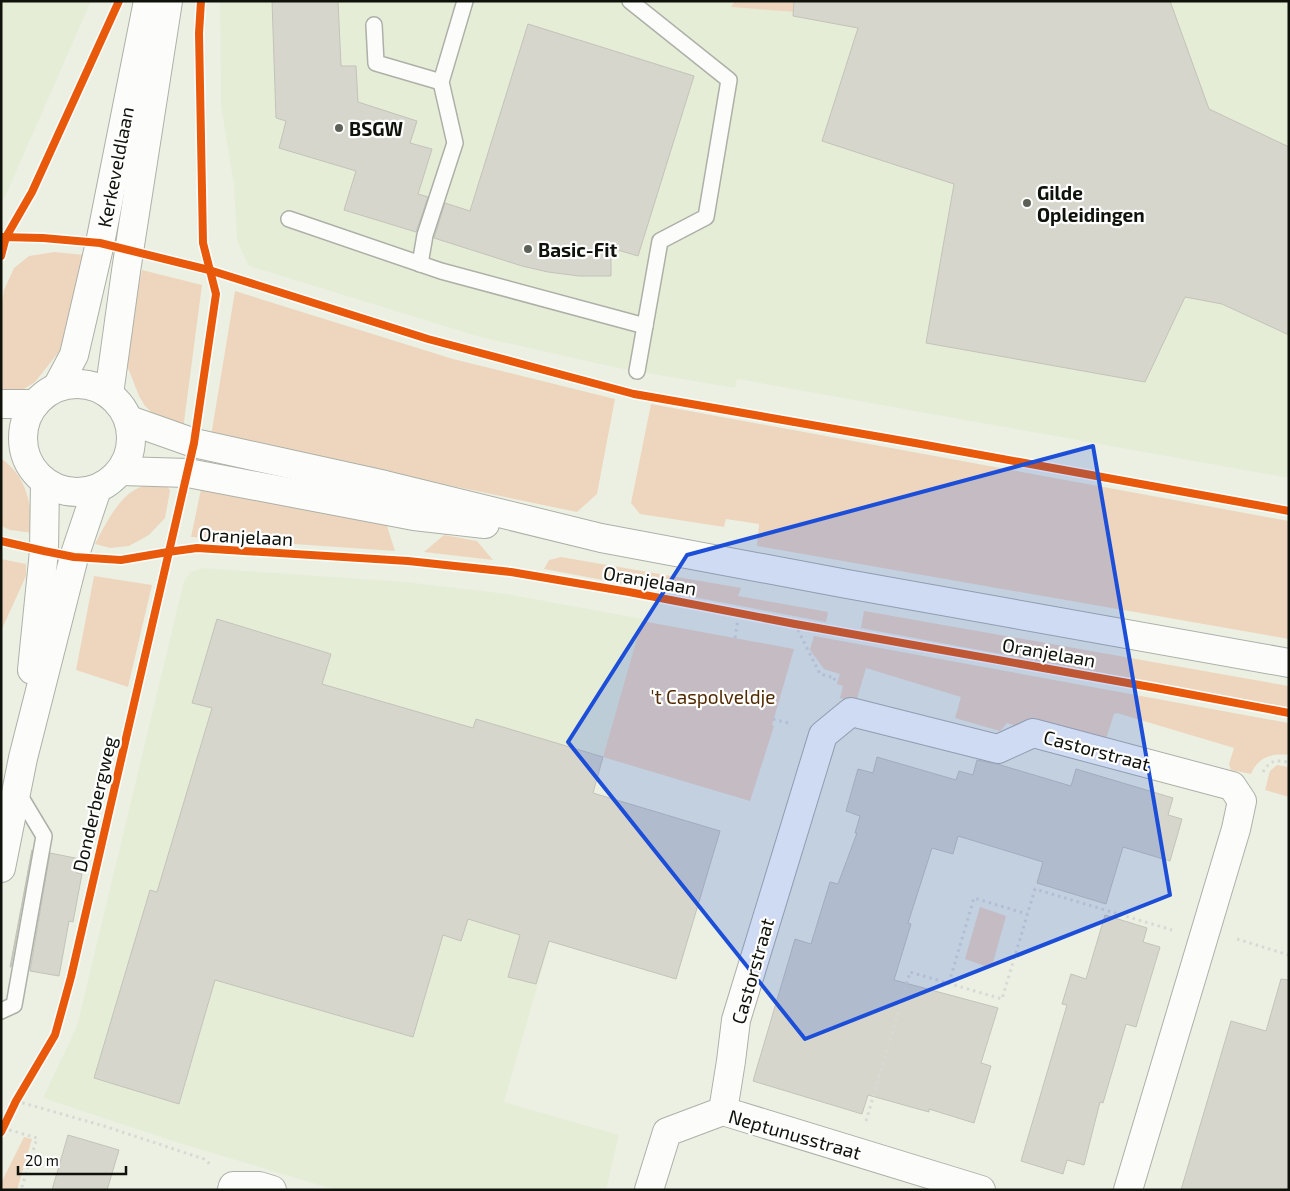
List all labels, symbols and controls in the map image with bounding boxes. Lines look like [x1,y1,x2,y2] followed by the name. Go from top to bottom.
[92,105,138,229] street label: Kerkeveldlaan
[349,117,404,140] place label: BSGW
[333,122,345,134] marker: BSGW
[1037,181,1145,226] place label: Gilde Opleidingen
[1021,197,1033,209] marker: Gilde Opleidingen
[538,238,617,261] place label: Basic-Fit
[522,243,534,255] marker: Basic-Fit
[198,522,294,550] street label: Oranjelaan
[602,560,698,600] street label: Oranjelaan
[1001,632,1097,672] street label: Oranjelaan
[650,685,776,708] park label: 't Caspolveldje
[1041,725,1153,775] street label: Castorstraat
[67,733,121,874] street label: Donderbergweg
[726,915,778,1027] street label: Castorstraat
[726,1104,864,1164] street label: Neptunusstraat
[18,1144,125,1176] scale bar
[25,1151,59,1169] text: 20 m

